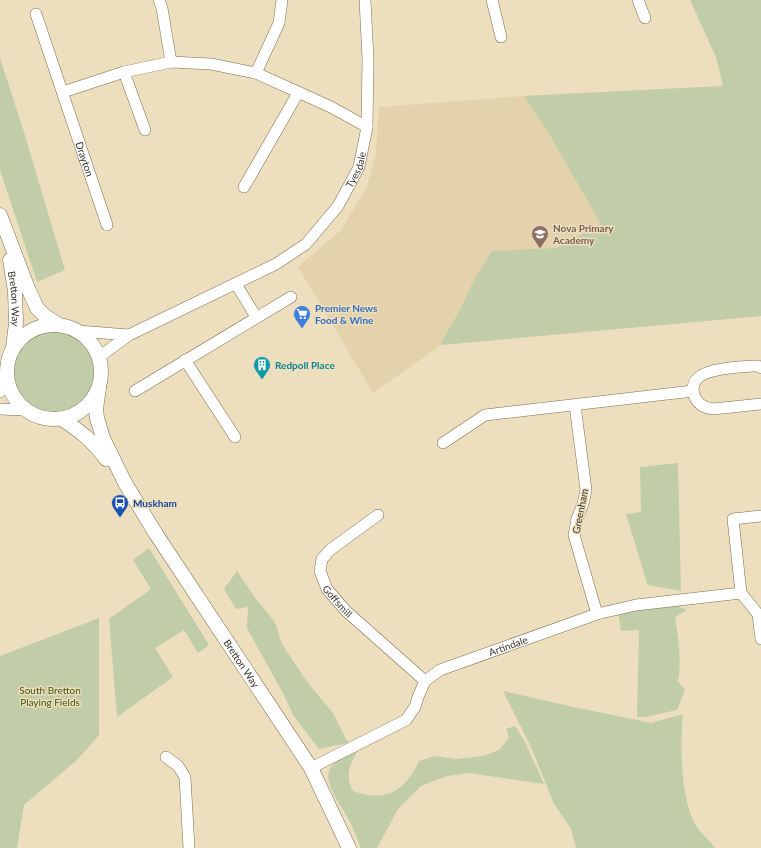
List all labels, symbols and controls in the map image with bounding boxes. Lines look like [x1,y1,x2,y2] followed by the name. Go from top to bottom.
[73,140,96,178] street label: Drayton
[343,151,368,190] street label: Tyesdale
[552,222,614,246] place label: Nova Primary Academy
[530,224,550,249] school or university icon: Nova Primary Academy
[6,270,22,328] street label: Bretton Way
[315,302,378,326] place label: Premier News Food & Wine
[292,304,312,329] supermarket icon: Premier News Food & Wine
[252,355,272,380] building icon: Redpoll Place
[275,359,335,371] place label: Redpoll Place
[570,487,590,535] street label: Greenham
[110,493,130,518] bus stop icon: Muskham
[133,497,177,509] place label: Muskham
[320,582,355,620] street label: Goffsmill
[487,633,529,658] street label: Artindale
[221,637,262,690] street label: Bretton Way
[19,684,81,708] park label: South Bretton Playing Fields

